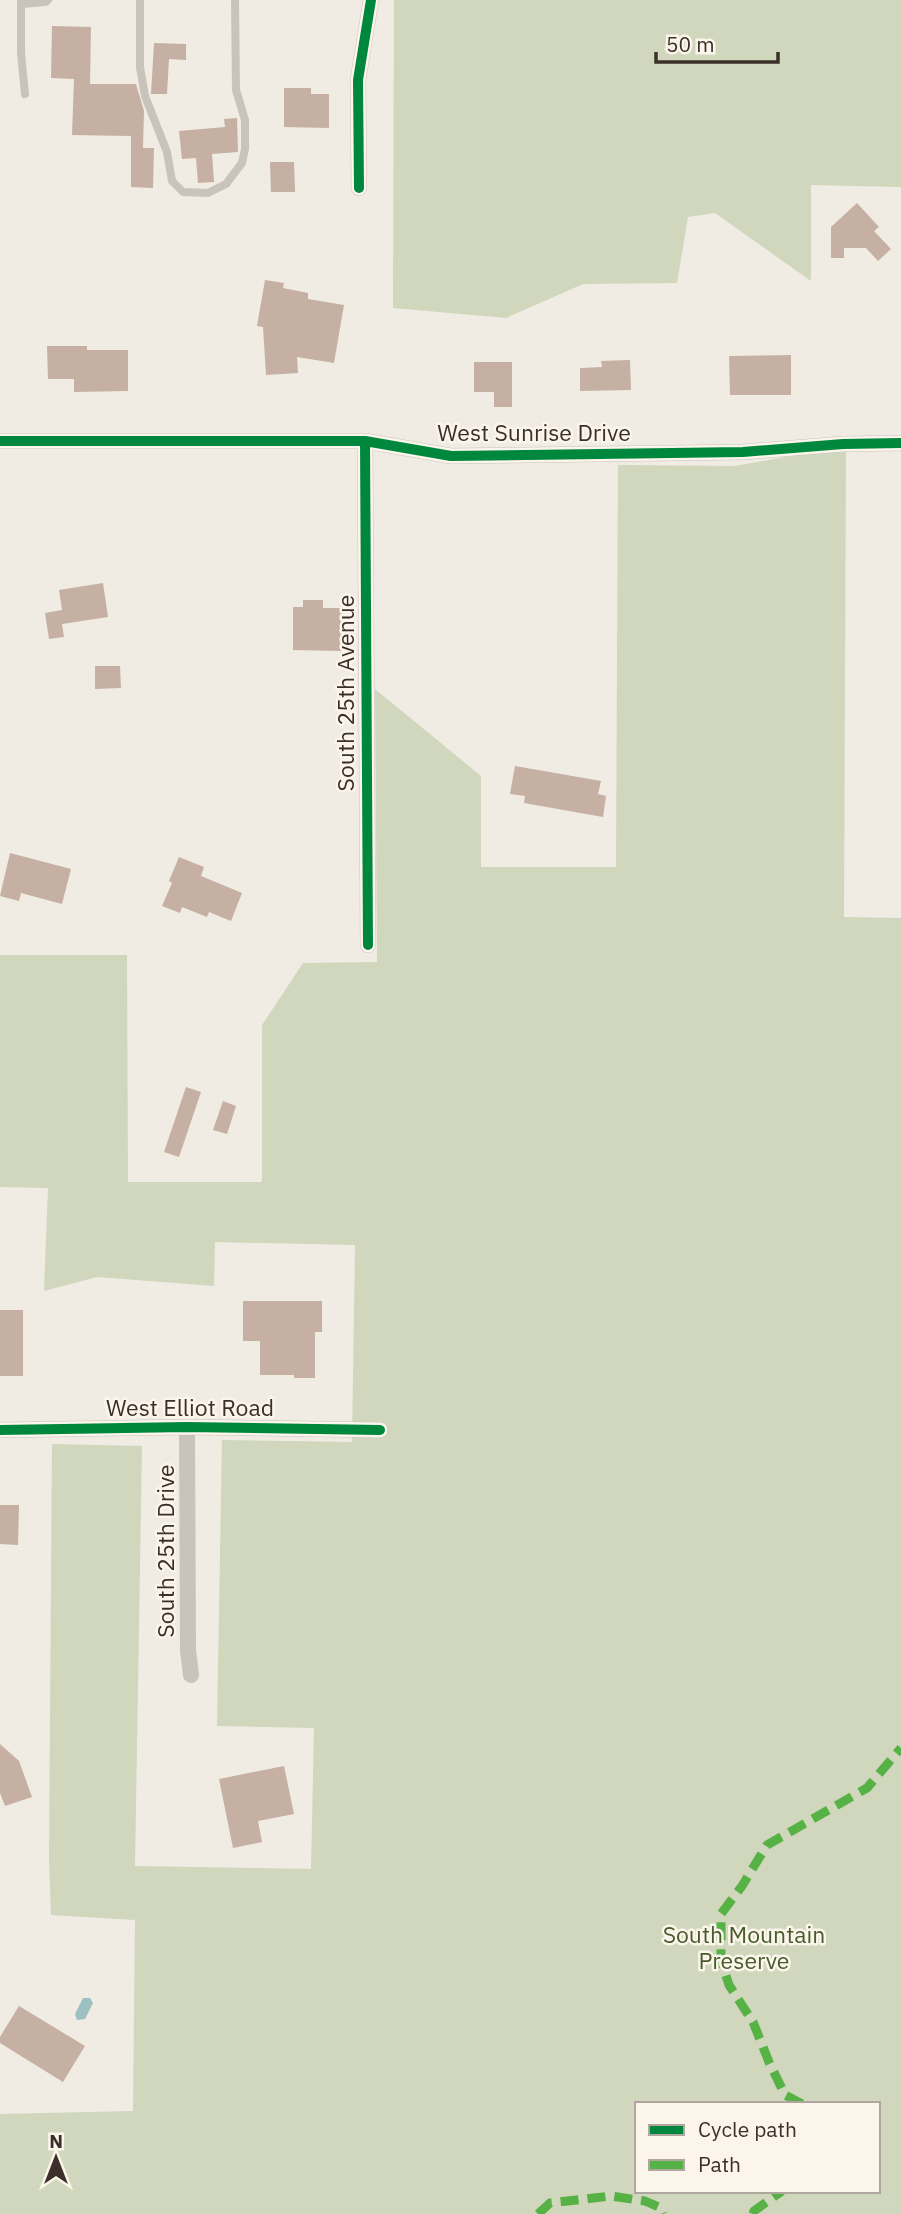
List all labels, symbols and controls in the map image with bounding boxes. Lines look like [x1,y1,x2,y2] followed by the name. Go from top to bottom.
[656,21,778,65] scale bar
[666,30,715,58] text: 50 m
[437,417,631,447] street label: West Sunrise Drive
[330,595,360,791] street label: South 25th Avenue
[106,1392,274,1422] street label: West Elliot Road
[150,1464,180,1638] street label: South 25th Drive
[663,1919,825,1975] park label: South Mountain Preserve
[635,2102,880,2193] legend
[698,2115,797,2143] text: Cycle path
[21,2123,91,2193] north arrow
[49,2129,63,2153] text: N
[698,2150,741,2178] text: Path

